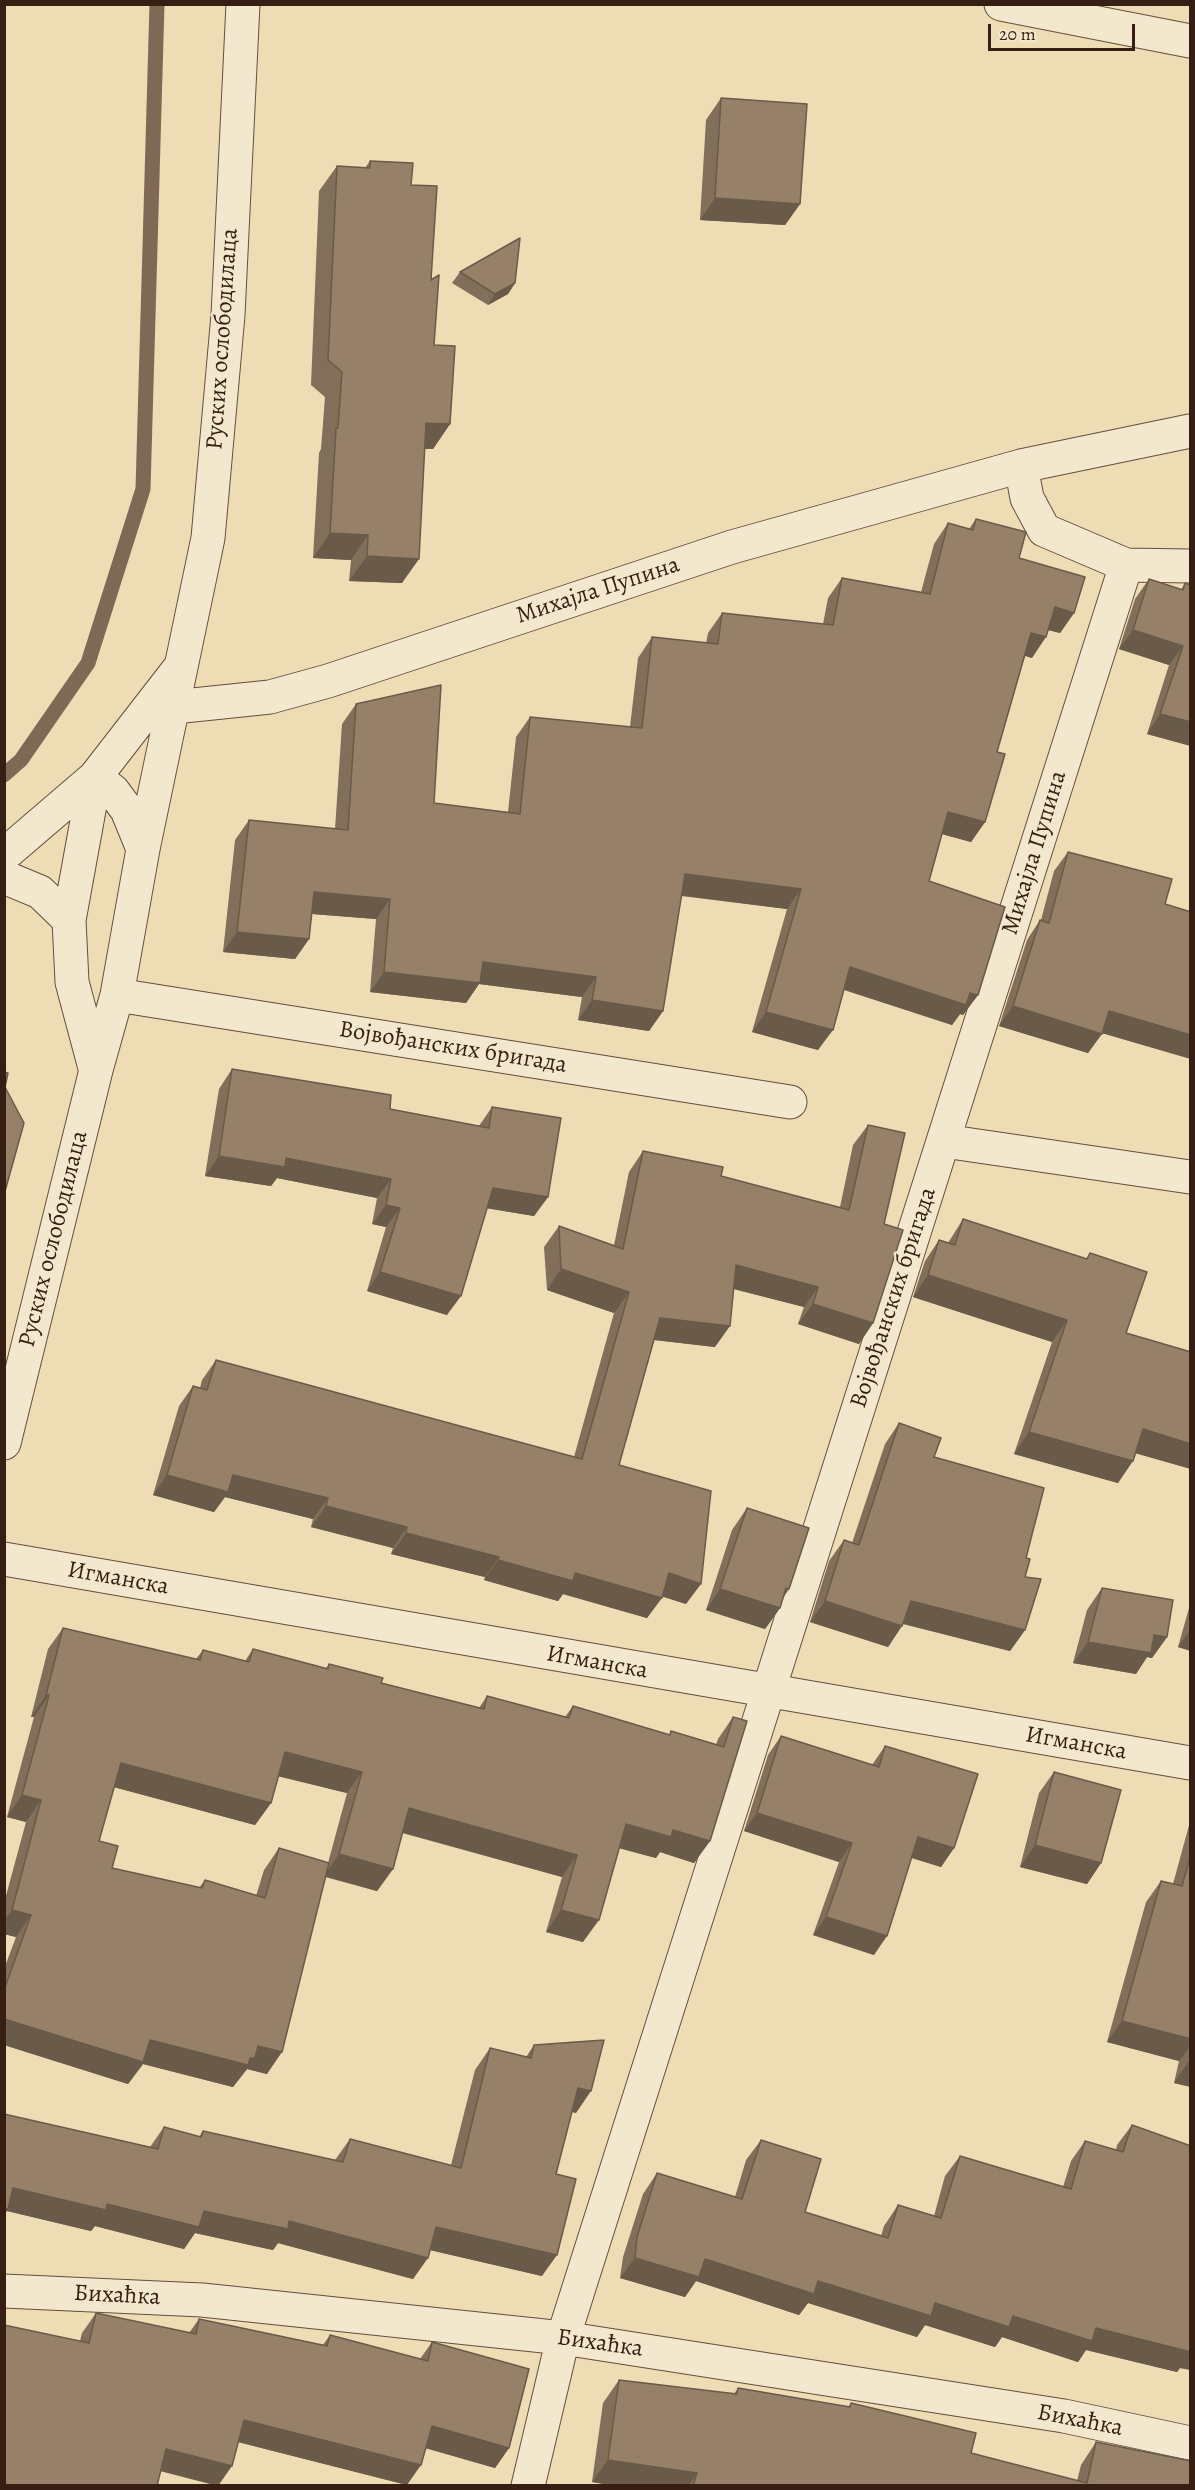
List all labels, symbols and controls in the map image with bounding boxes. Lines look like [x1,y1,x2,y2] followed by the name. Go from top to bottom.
[991,12,1138,50] scale bar
[999,22,1036,46] text: 20 m
[201,227,245,451] street label: Руских ослободилаца
[513,551,683,631] street label: Михајла Пупина
[996,767,1074,939] street label: Михајла Пупина
[337,1016,569,1080] street label: Војвођанских бригада
[13,1128,95,1350] street label: Руских ослободилаца
[845,1184,943,1412] street label: Војвођанских бригада
[65,1556,171,1602] street label: Игманска
[544,1640,650,1686] street label: Игманска
[1023,1721,1129,1767] street label: Игманска
[73,2279,161,2313] street label: Бихаћка
[555,2324,645,2364] street label: Бихаћка
[1035,2399,1125,2443] street label: Бихаћка

